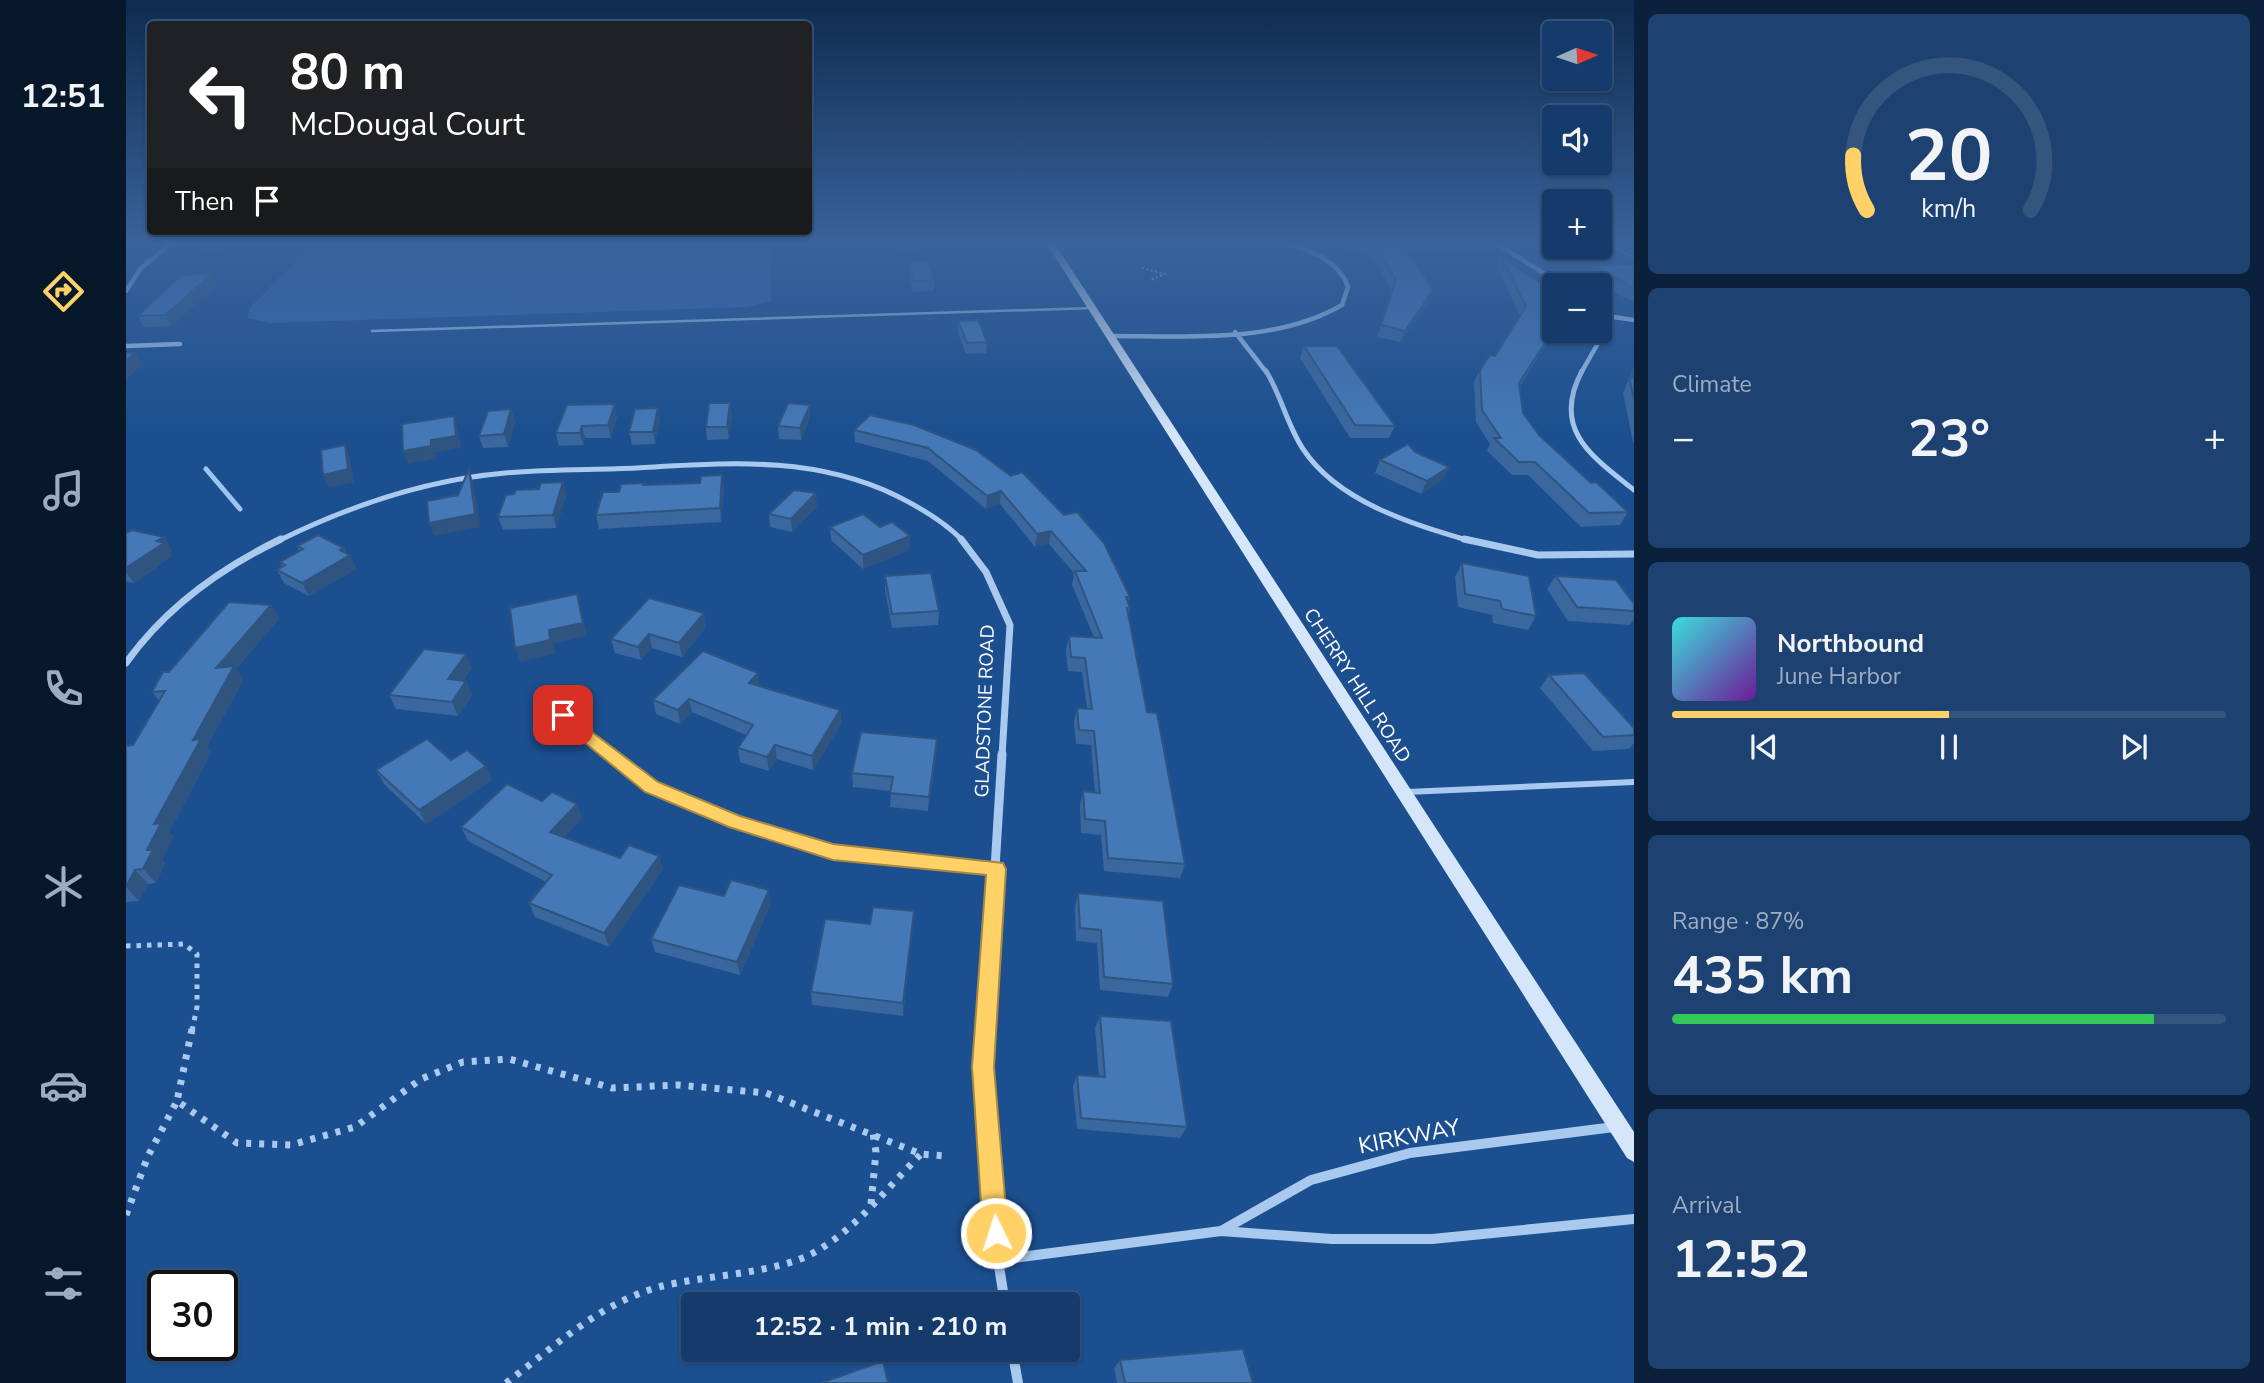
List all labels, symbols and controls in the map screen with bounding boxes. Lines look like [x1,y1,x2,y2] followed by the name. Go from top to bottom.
[1542,21,1612,91] north arrow
[1542,21,1612,343] map controls
[290,39,405,106] text: 80 m
[175,49,266,140] icon: left
[21,75,105,118] text: 12:51
[290,103,525,146] text: McDougal Court
[1542,105,1612,175] button: sound
[1905,106,1993,206] text: 20
[248,182,286,220] icon: arrive
[175,184,234,219] text: Then
[1542,189,1612,259] button: +
[1921,192,1977,226] text: km/h
[39,267,88,316] icon: directions
[1542,273,1612,343] button: −
[1672,369,1752,400] text: Climate
[1908,403,1990,474] text: 23°
[1672,413,1695,464] text: −
[2203,413,2226,464] text: +
[39,466,88,515] icon: music
[1297,603,1417,768] street label: CHERRY HILL ROAD
[969,624,1001,798] street label: GLADSTONE ROAD
[1777,626,1924,661] text: Northbound
[1777,661,1901,692] text: June Harbor
[39,664,88,713] icon: phone
[533,685,593,745] pin
[544,696,582,734] icon: arrive
[1745,728,1783,766] icon: previous
[1930,728,1968,766] icon: pause
[2115,728,2153,766] icon: next
[39,862,88,911] icon: climate
[1672,906,1804,937] text: Range · 87%
[1672,940,1853,1011] text: 435 km
[39,1061,88,1110] icon: car
[1356,1111,1463,1162] street label: KIRKWAY
[1672,1190,1741,1221] text: Arrival
[959,1196,1033,1270] position arrow
[1672,1224,1810,1295] text: 12:52
[39,1259,88,1308] icon: filters
[147,1270,238,1361] speed limit sign: 30
[754,1309,1007,1344] text: 12:52 · 1 min · 210 m

